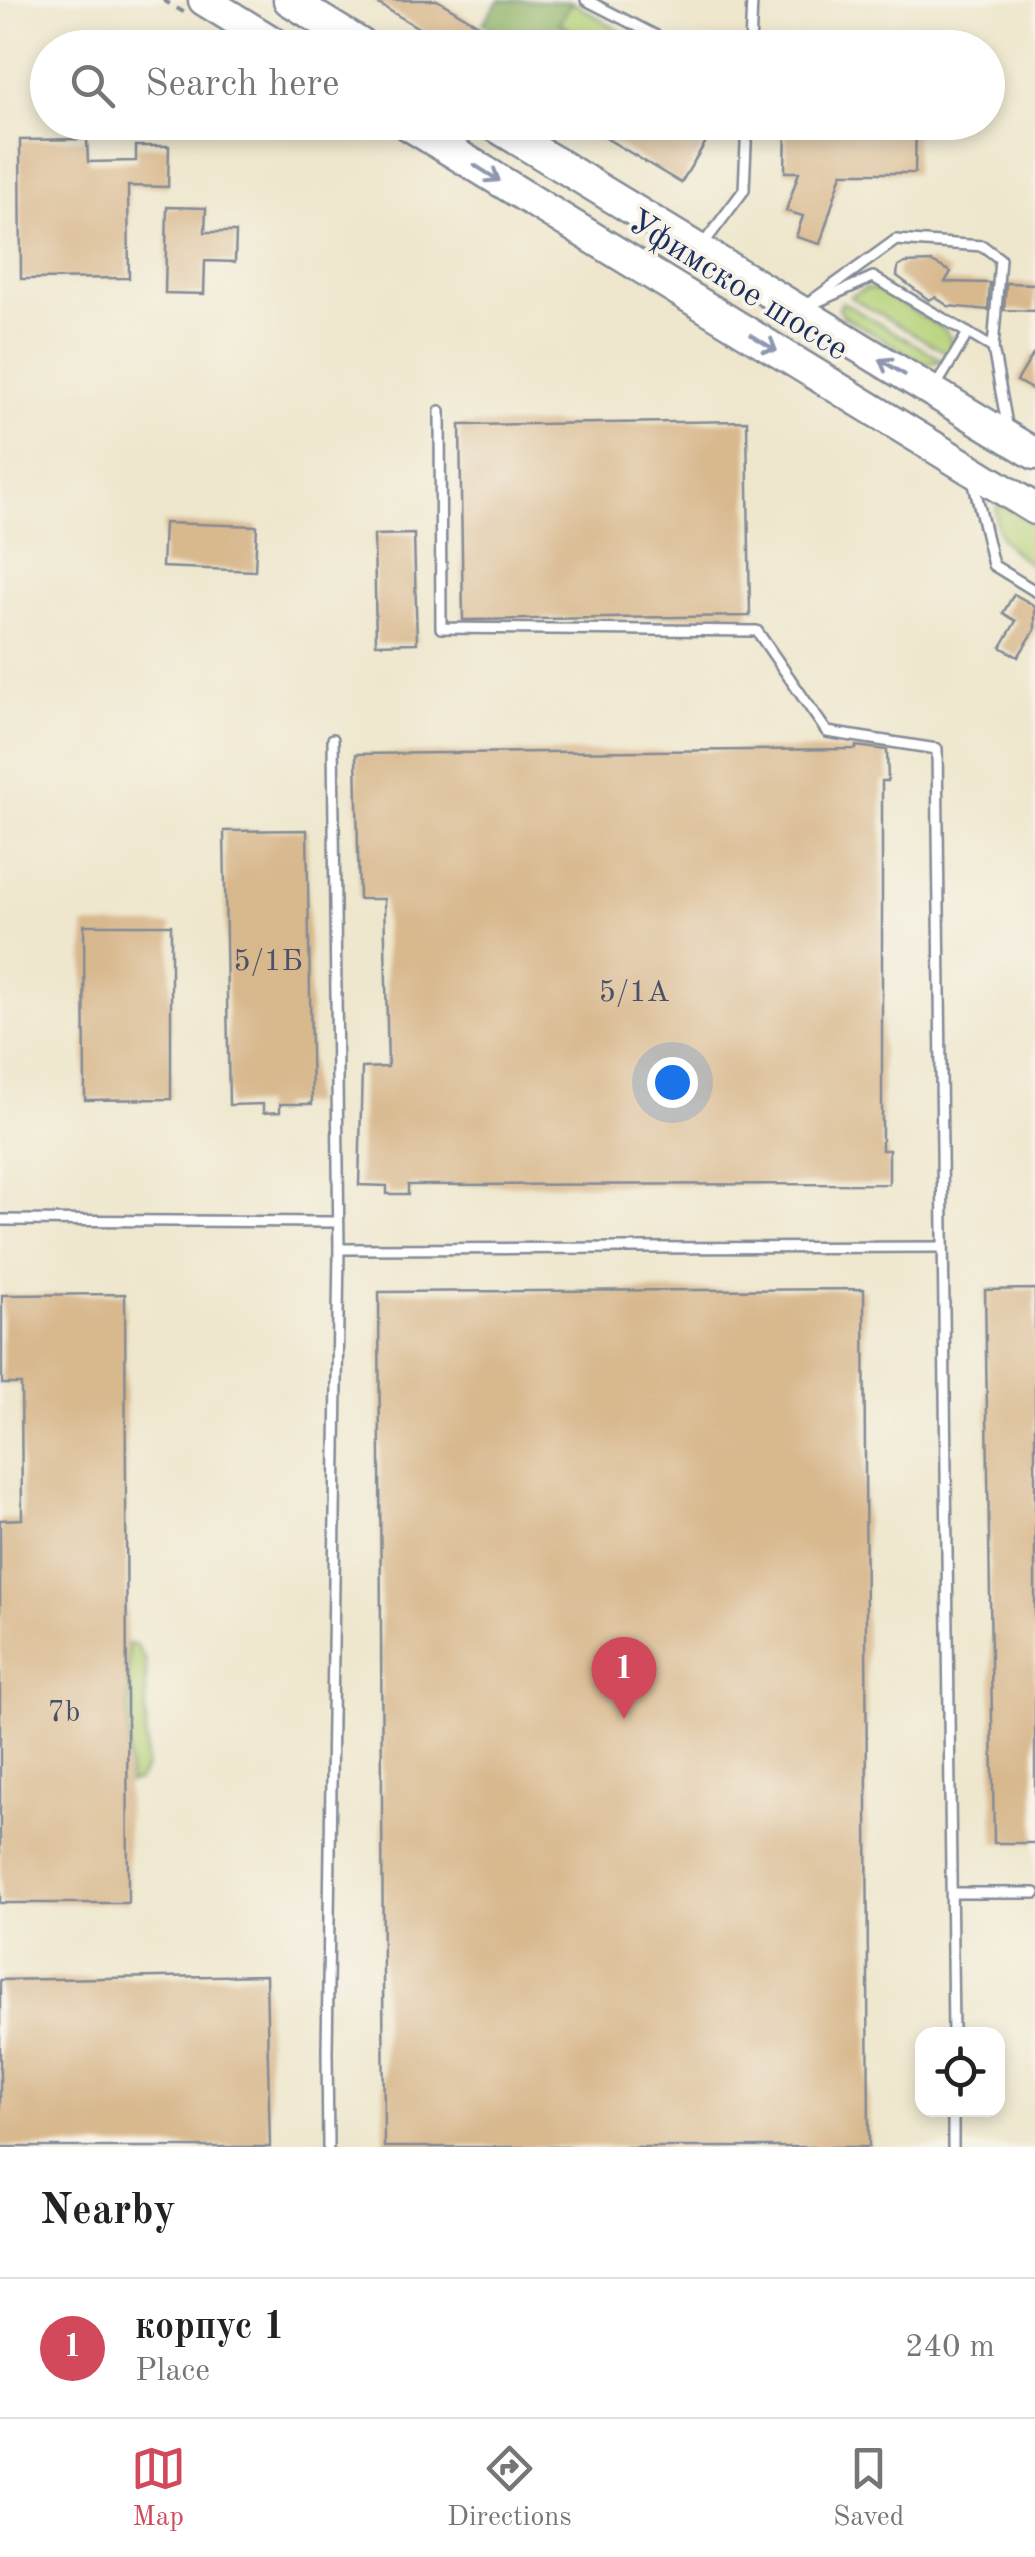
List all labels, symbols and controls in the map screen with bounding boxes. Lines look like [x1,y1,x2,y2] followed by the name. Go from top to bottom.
[30,30,1005,140] search box
[65,58,120,113] icon: search
[145,66,340,104] text: Search here
[472,163,501,184] one-way arrow
[621,204,854,369] street label: Уфимское шоссе
[749,333,778,354] one-way arrow
[878,357,907,377] one-way arrow
[233,947,303,977] house number: 5/1Б
[598,978,670,1008] house number: 5/1А
[647,1057,698,1108] your location
[592,1636,656,1719] pin: 1
[48,1698,80,1728] house number: 7b
[915,2027,1005,2117] map controls
[915,2027,1005,2117] button: locate
[40,2191,176,2233] text: Nearby
[135,2309,285,2347] text: корпус 1
[63,2332,82,2364] text: 1
[905,2332,995,2364] text: 240 m
[135,2356,210,2388] text: Place
[131,2441,186,2536] tab: Map
[447,2441,572,2536] tab: Directions
[833,2441,904,2536] tab: Saved

